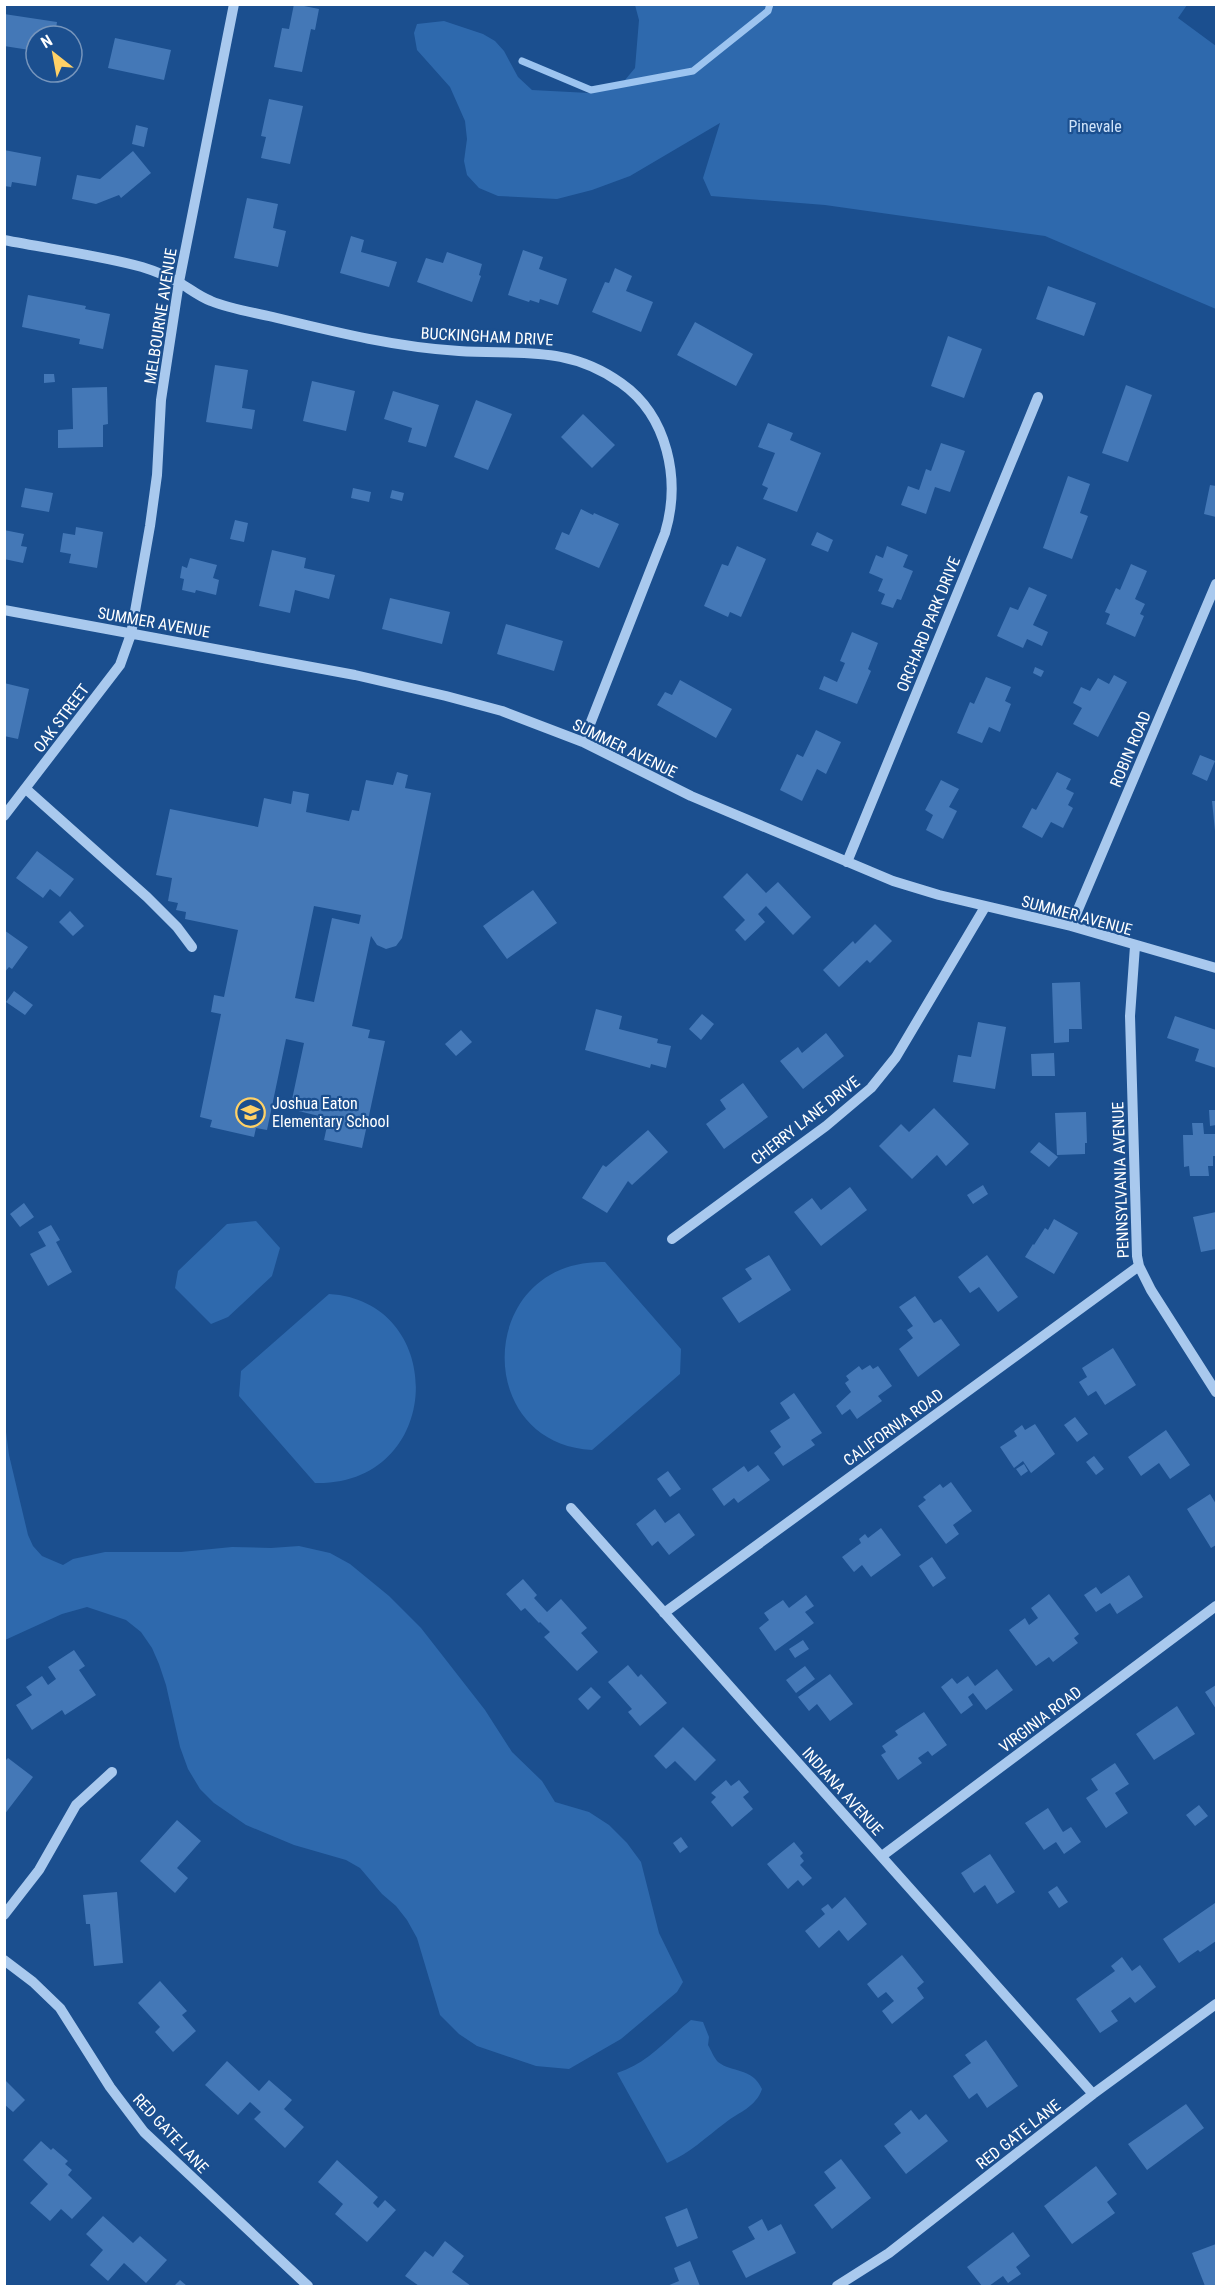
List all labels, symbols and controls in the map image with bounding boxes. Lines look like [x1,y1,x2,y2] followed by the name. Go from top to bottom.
[24,24,84,84] north arrow
[37,31,56,52] text: N
[1068,117,1122,136] park label: Pinevale
[140,247,181,385] street label: MELBOURNE AVENUE
[420,324,554,349] street label: BUCKINGHAM DRIVE
[893,554,964,695] street label: ORCHARD PARK DRIVE
[96,603,212,642] street label: SUMMER AVENUE
[30,680,93,756] street label: OAK STREET
[1106,708,1155,790] street label: ROBIN ROAD
[569,715,680,782] street label: SUMMER AVENUE
[1019,892,1134,939] street label: SUMMER AVENUE
[747,1072,863,1169] street label: CHERRY LANE DRIVE
[272,1094,389,1131] place label: Joshua Eaton Elementary School
[235,1096,267,1128] school or university icon: Joshua Eaton Elementary School
[1108,1101,1133,1259] street label: PENNSYLVANIA AVENUE
[840,1385,947,1470] street label: CALIFORNIA ROAD
[995,1682,1085,1757] street label: VIRGINIA ROAD
[798,1743,887,1839] street label: INDIANA AVENUE
[129,2090,212,2177] street label: RED GATE LANE
[972,2096,1064,2173] street label: RED GATE LANE

